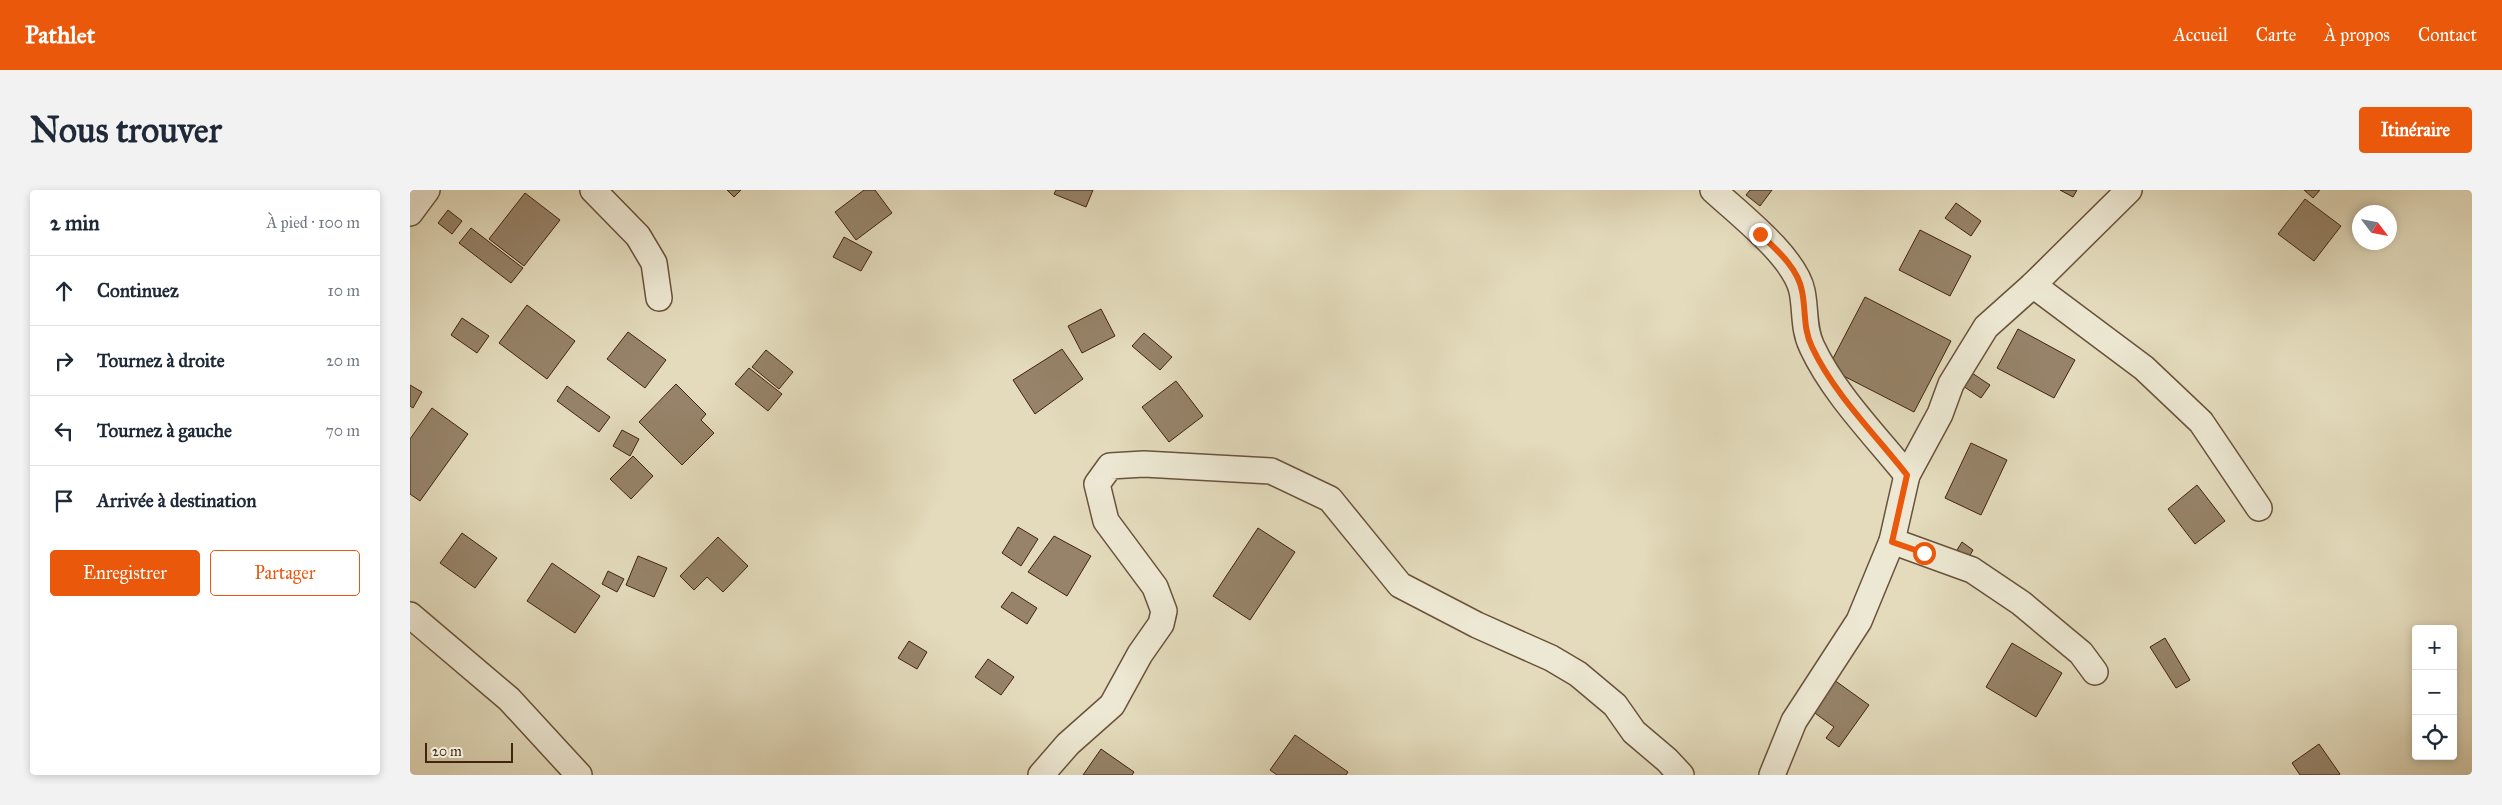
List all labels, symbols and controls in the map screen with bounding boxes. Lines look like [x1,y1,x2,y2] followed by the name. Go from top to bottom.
[25,20,95,50] text: Pathlet
[2174,24,2228,46] text: Accueil
[2256,24,2296,46] text: Carte
[2324,24,2390,46] text: À propos
[2418,24,2477,46] text: Contact
[2359,107,2472,153] button: Itinéraire
[30,109,222,152] text: Nous trouver
[2352,205,2397,250] north arrow
[50,210,100,236] text: 2 min
[267,213,360,232] text: À pied · 100 m
[1749,223,1772,246] route end
[50,277,78,305] icon: ahead
[97,279,179,302] text: Continuez
[328,281,360,300] text: 10 m
[50,347,78,375] icon: right
[97,349,225,372] text: Tournez à droite
[326,351,360,370] text: 20 m
[50,417,78,445] icon: left
[97,419,232,442] text: Tournez à gauche
[325,421,360,440] text: 70 m
[50,487,78,515] icon: arrive
[97,489,256,512] text: Arrivée à destination
[1913,542,1936,565] route start
[50,550,200,596] button: Enregistrer
[210,550,360,596] button: Partager
[2412,625,2457,760] map controls
[2412,625,2457,670] button: +
[2412,670,2457,715] button: −
[2412,715,2457,760] button: locate
[425,740,512,763] scale bar
[432,743,462,760] text: 20 m

